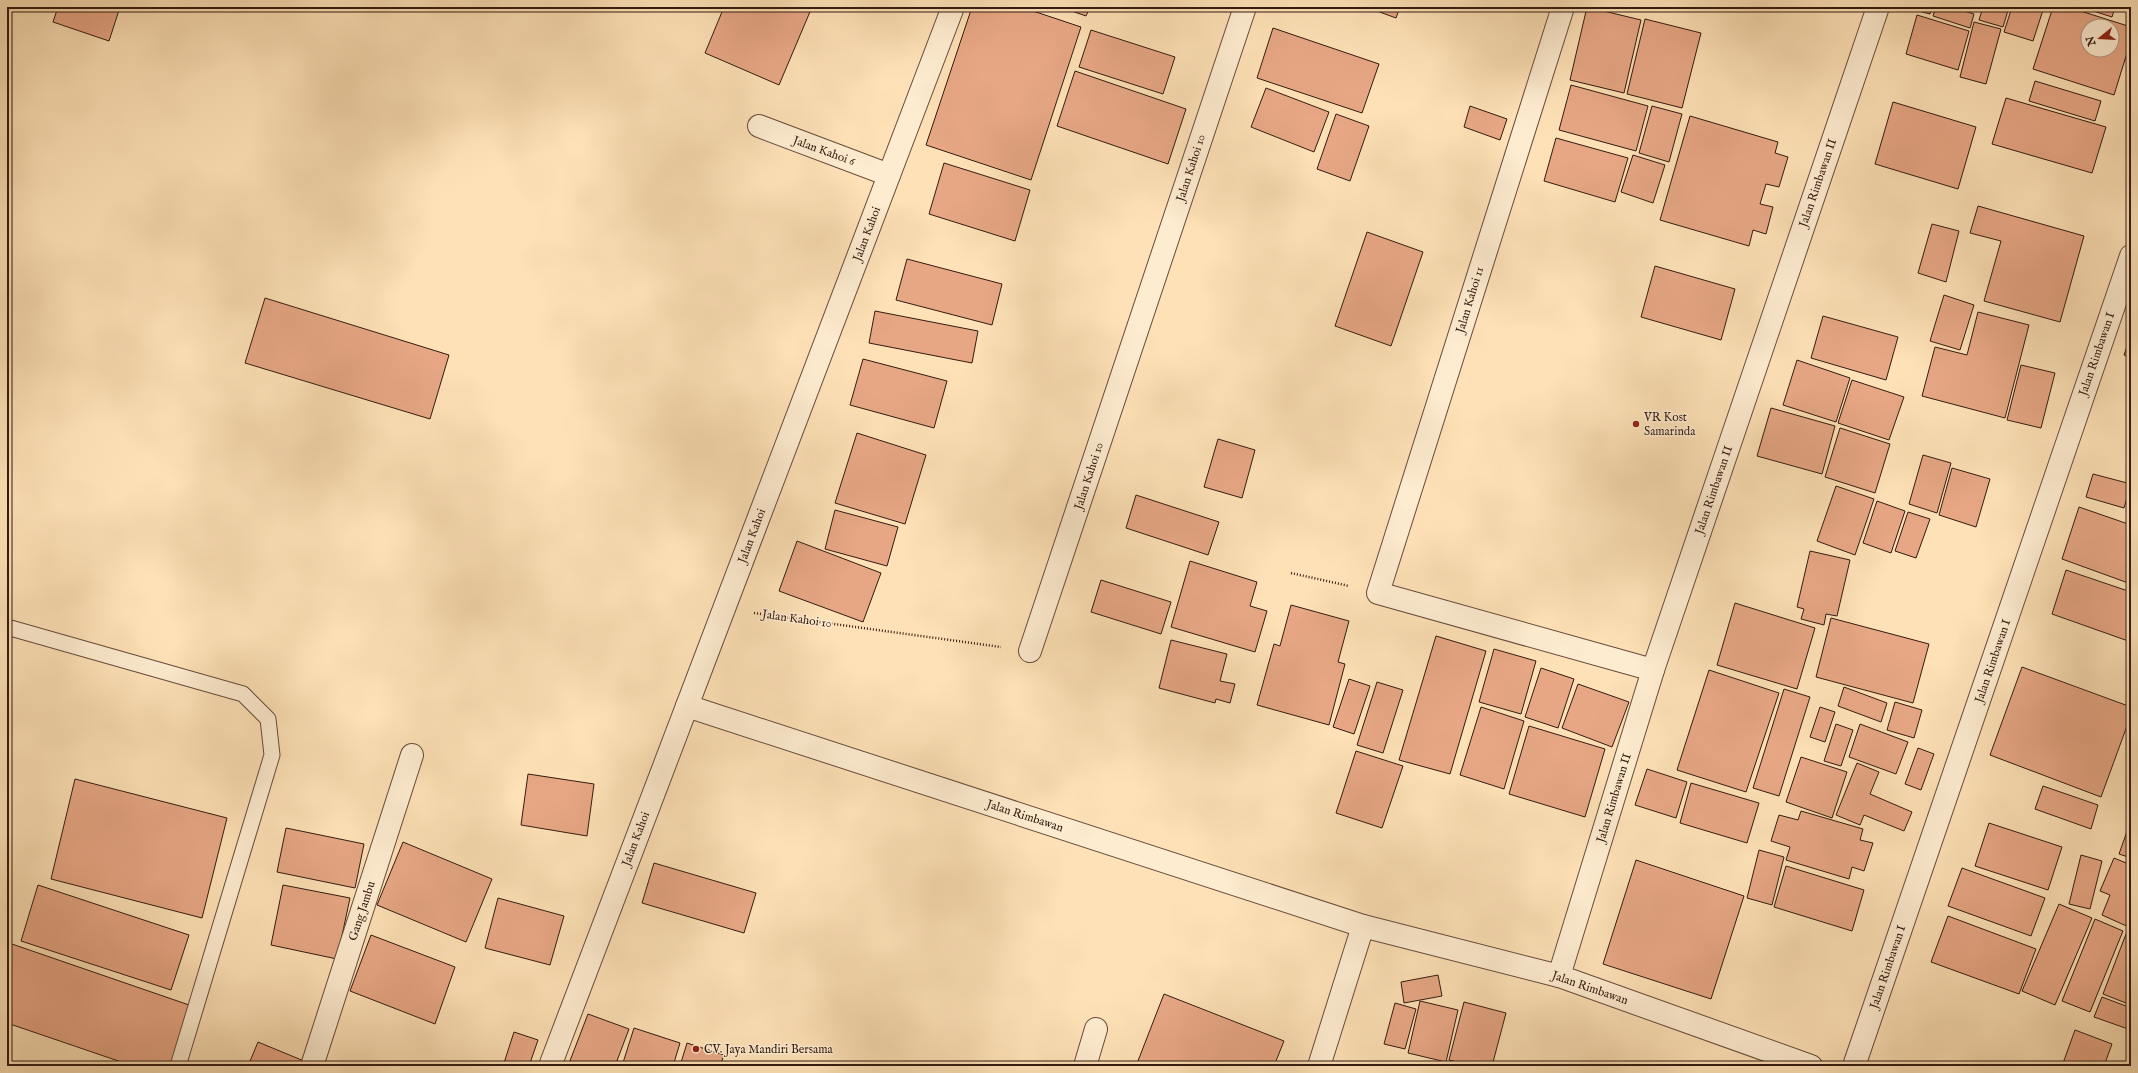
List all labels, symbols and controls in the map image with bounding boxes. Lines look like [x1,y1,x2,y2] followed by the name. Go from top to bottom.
[2080,18,2120,58] north arrow
[2083,34,2100,48] text: N
[789,132,858,170] street label: Jalan Kahoi 6
[1172,132,1210,206] street label: Jalan Kahoi 10
[1795,137,1841,231] street label: Jalan Rimbawan II
[849,205,885,266] street label: Jalan Kahoi
[1452,265,1488,337] street label: Jalan Kahoi 11
[2075,310,2119,400] street label: Jalan Rimbawan I
[1643,410,1696,439] place label: VR Kost Samarinda
[1631,419,1641,429] marker: VR Kost Samarinda
[1070,440,1108,514] street label: Jalan Kahoi 10
[1691,444,1737,538] street label: Jalan Rimbawan II
[734,507,770,568] street label: Jalan Kahoi
[759,606,833,632] street label: Jalan Kahoi 10
[1971,617,2015,707] street label: Jalan Rimbawan I
[1593,752,1636,847] street label: Jalan Rimbawan II
[983,796,1066,837] street label: Jalan Rimbawan
[618,810,654,871] street label: Jalan Kahoi
[345,879,380,943] street label: Gang Jambu
[1866,923,1910,1013] street label: Jalan Rimbawan I
[1548,967,1631,1009] street label: Jalan Rimbawan
[704,1042,833,1058] place label: CV. Jaya Mandiri Bersama
[691,1044,701,1054] marker: CV. Jaya Mandiri Bersama

